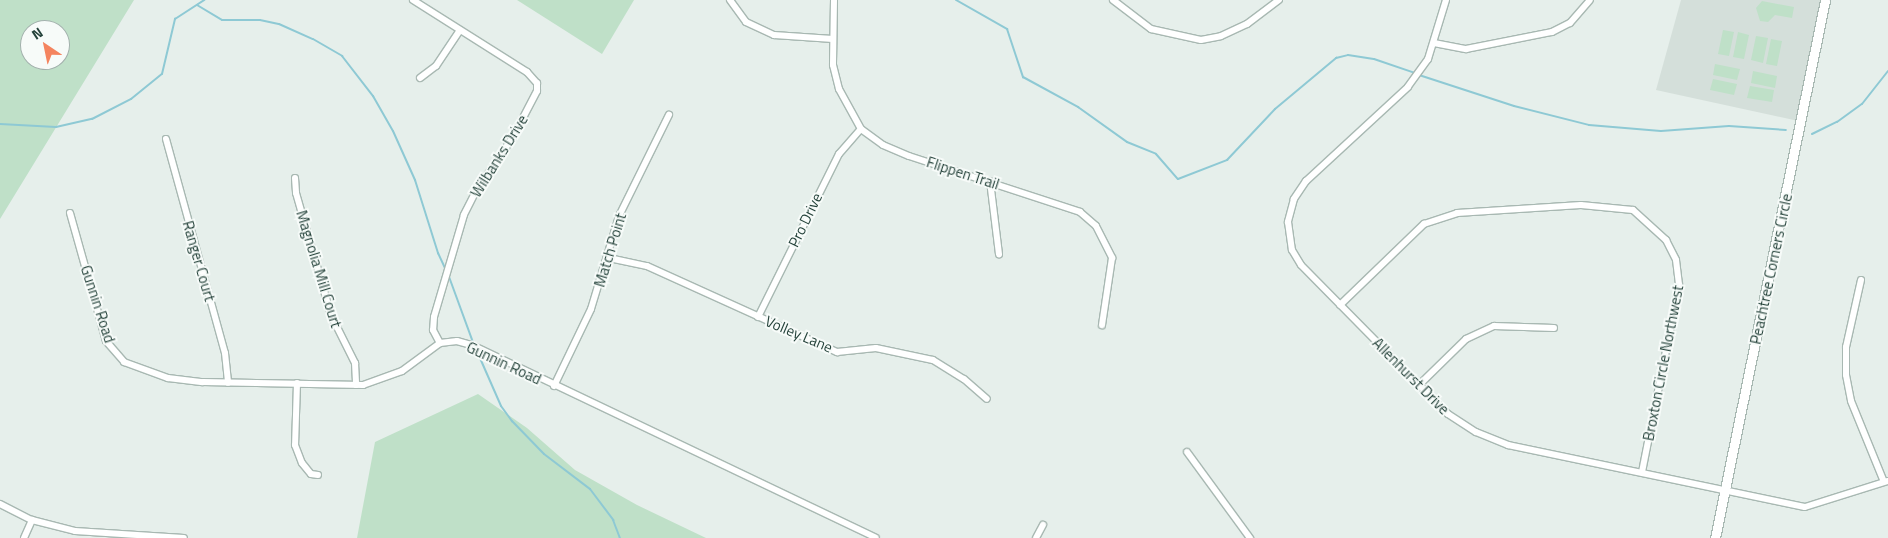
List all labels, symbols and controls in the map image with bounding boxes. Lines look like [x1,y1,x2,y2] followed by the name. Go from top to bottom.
[20,20,70,70] north arrow
[27,22,47,44] text: N
[467,111,531,201] street label: Wilbanks Drive
[924,153,1002,193] street label: Flippen Trail
[784,190,826,250] street label: Pro Drive
[1746,192,1796,346] street label: Peachtree Corners Circle
[293,208,345,330] street label: Magnolia Mill Court
[590,211,630,289] street label: Match Point
[179,219,219,303] street label: Ranger Court
[77,263,119,345] street label: Gunnin Road
[1639,284,1687,442] street label: Broxton Circle Northwest
[763,312,835,356] street label: Volley Lane
[1369,334,1453,418] street label: Allenhurst Drive
[464,338,544,388] street label: Gunnin Road

